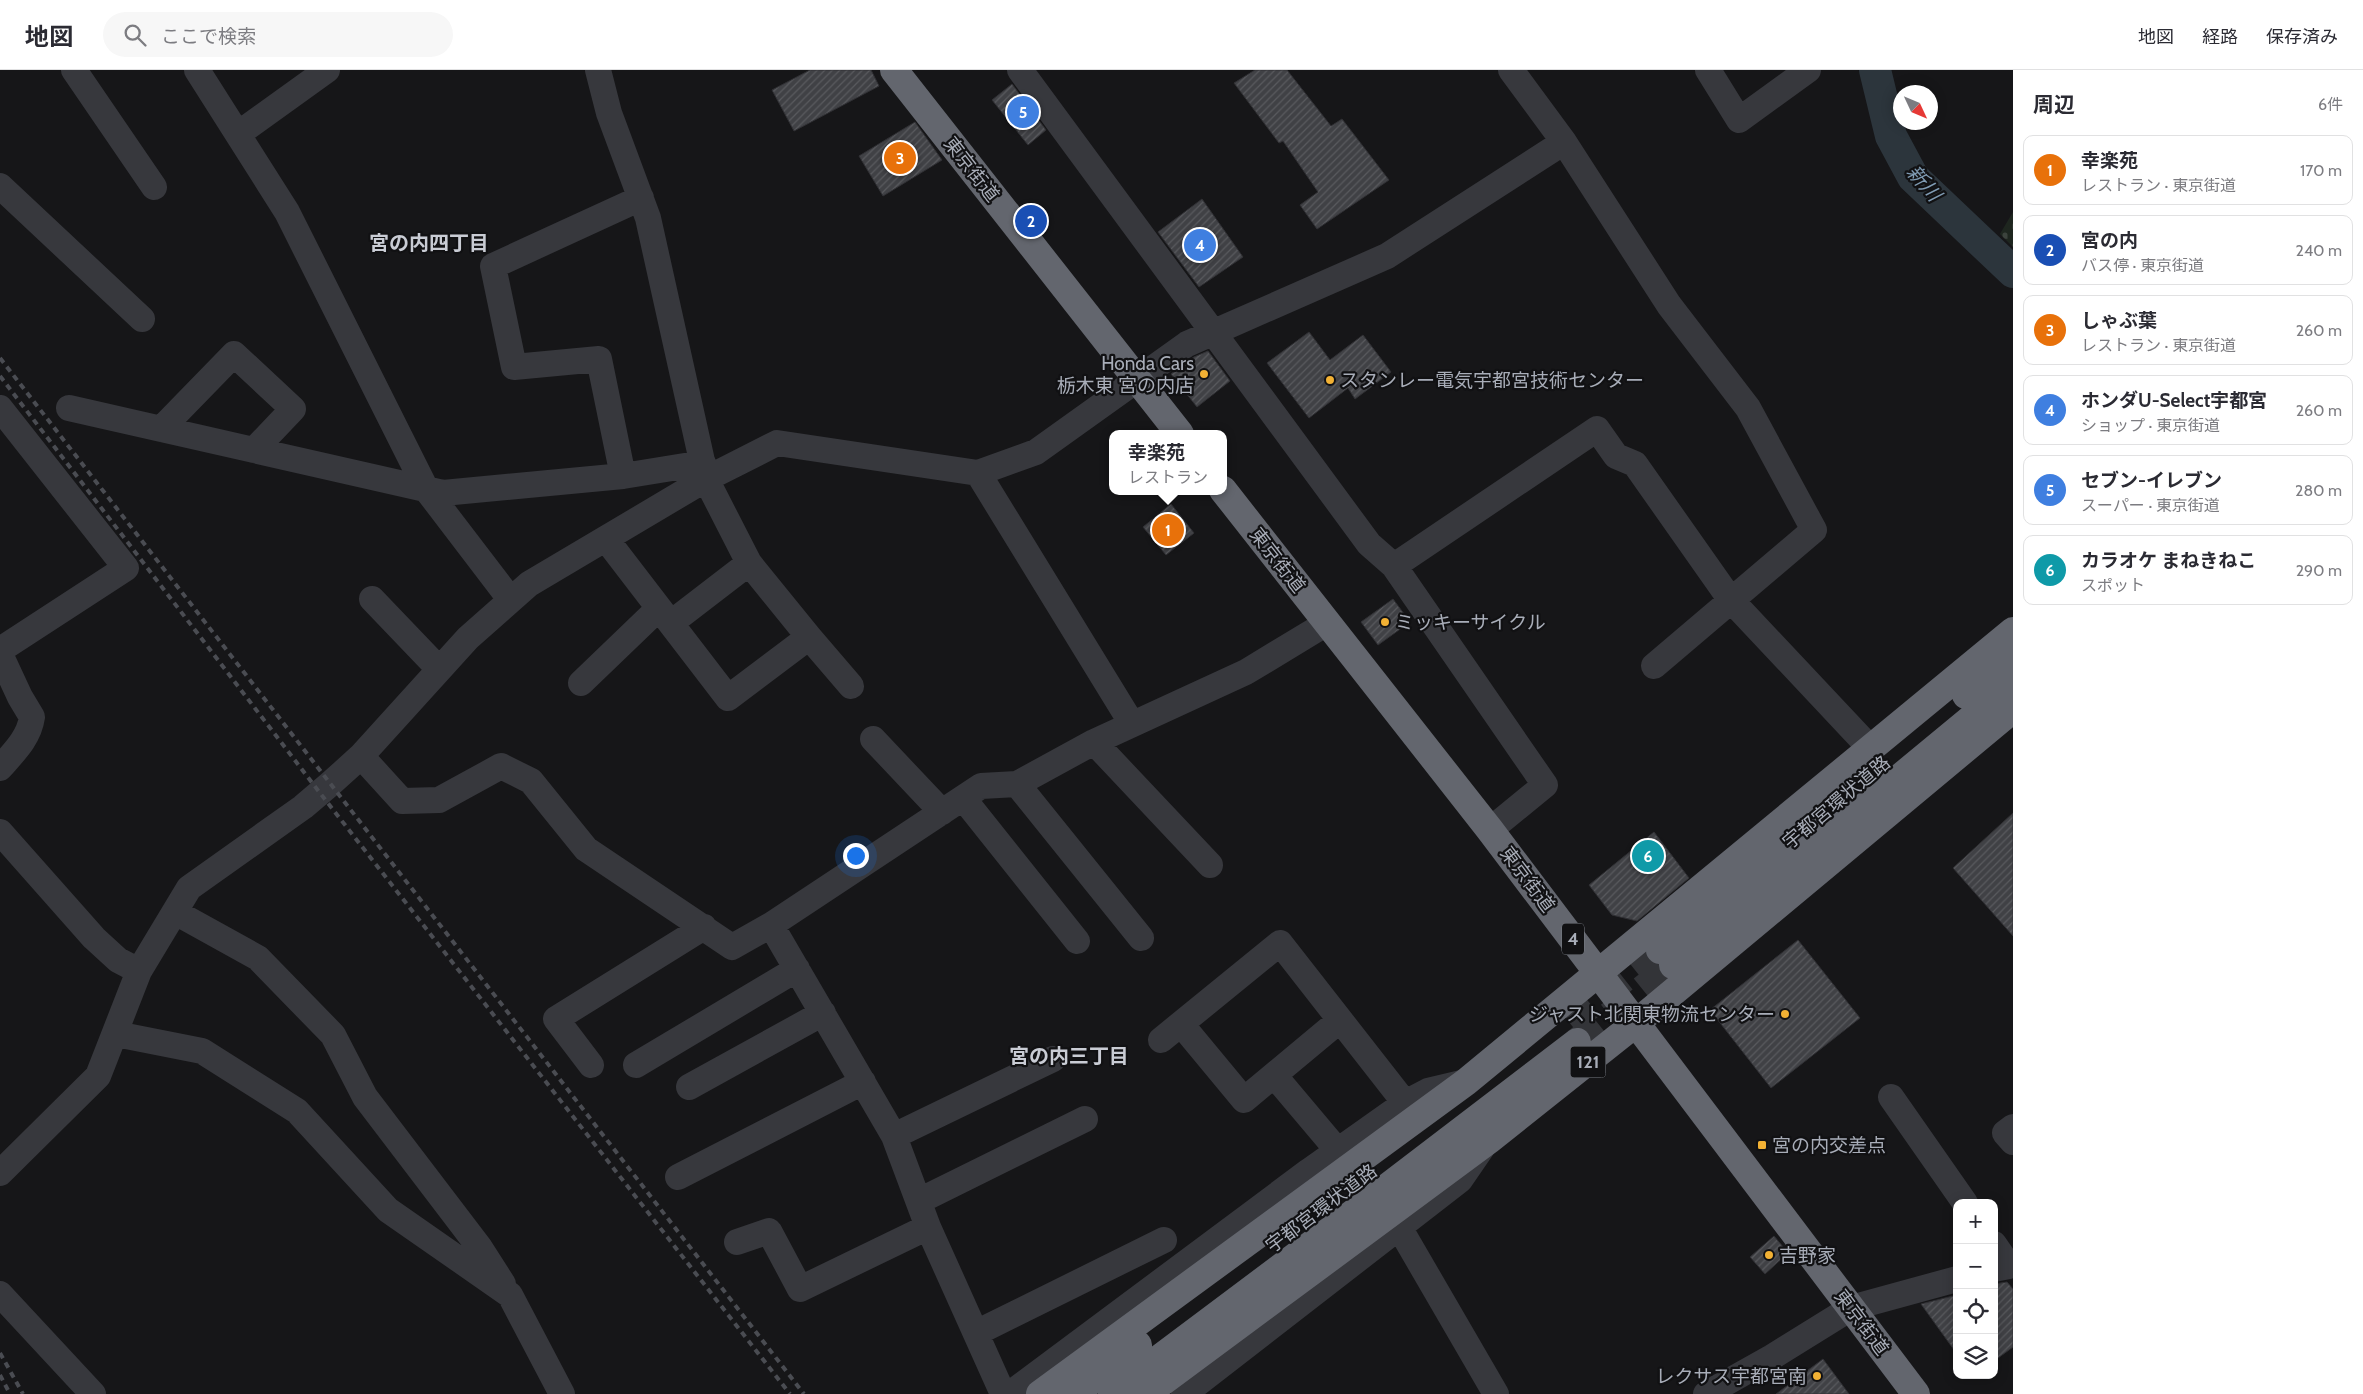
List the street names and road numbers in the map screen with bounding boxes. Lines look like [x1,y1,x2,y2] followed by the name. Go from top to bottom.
[939,132,1004,206] street label: 東京街道
[1245,523,1310,597] street label: 東京街道
[1778,751,1895,854] street label: 宇都宮環状道路
[1496,842,1560,917] street label: 東京街道
[1562,924,1584,954] road number: 4
[1570,1046,1606,1078] road number: 121
[1261,1159,1381,1258] street label: 宇都宮環状道路
[1830,1285,1894,1360] street label: 東京街道

